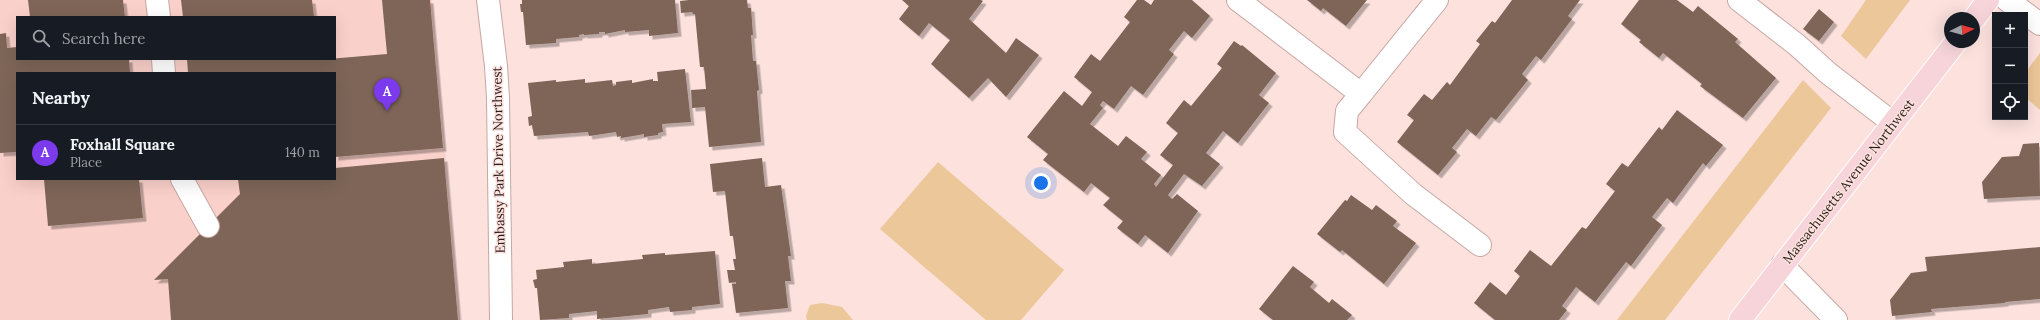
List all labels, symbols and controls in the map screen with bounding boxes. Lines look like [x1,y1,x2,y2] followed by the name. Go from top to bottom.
[1944,12,1980,48] north arrow
[1992,12,2028,120] map controls
[1992,12,2028,48] button: +
[16,16,336,60] search box
[30,27,52,49] icon: search
[62,29,145,48] text: Search here
[1992,48,2028,84] button: −
[488,66,509,254] street label: Embassy Park Drive Northwest
[374,78,400,111] pin: A
[1992,84,2028,120] button: locate
[32,87,90,109] text: Nearby
[1779,96,1918,267] street label: Massachusetts Avenue Northwest
[70,135,175,154] text: Foxhall Square
[41,144,49,161] text: A
[285,144,320,161] text: 140 m
[70,154,102,171] text: Place
[1031,173,1051,193] your location

